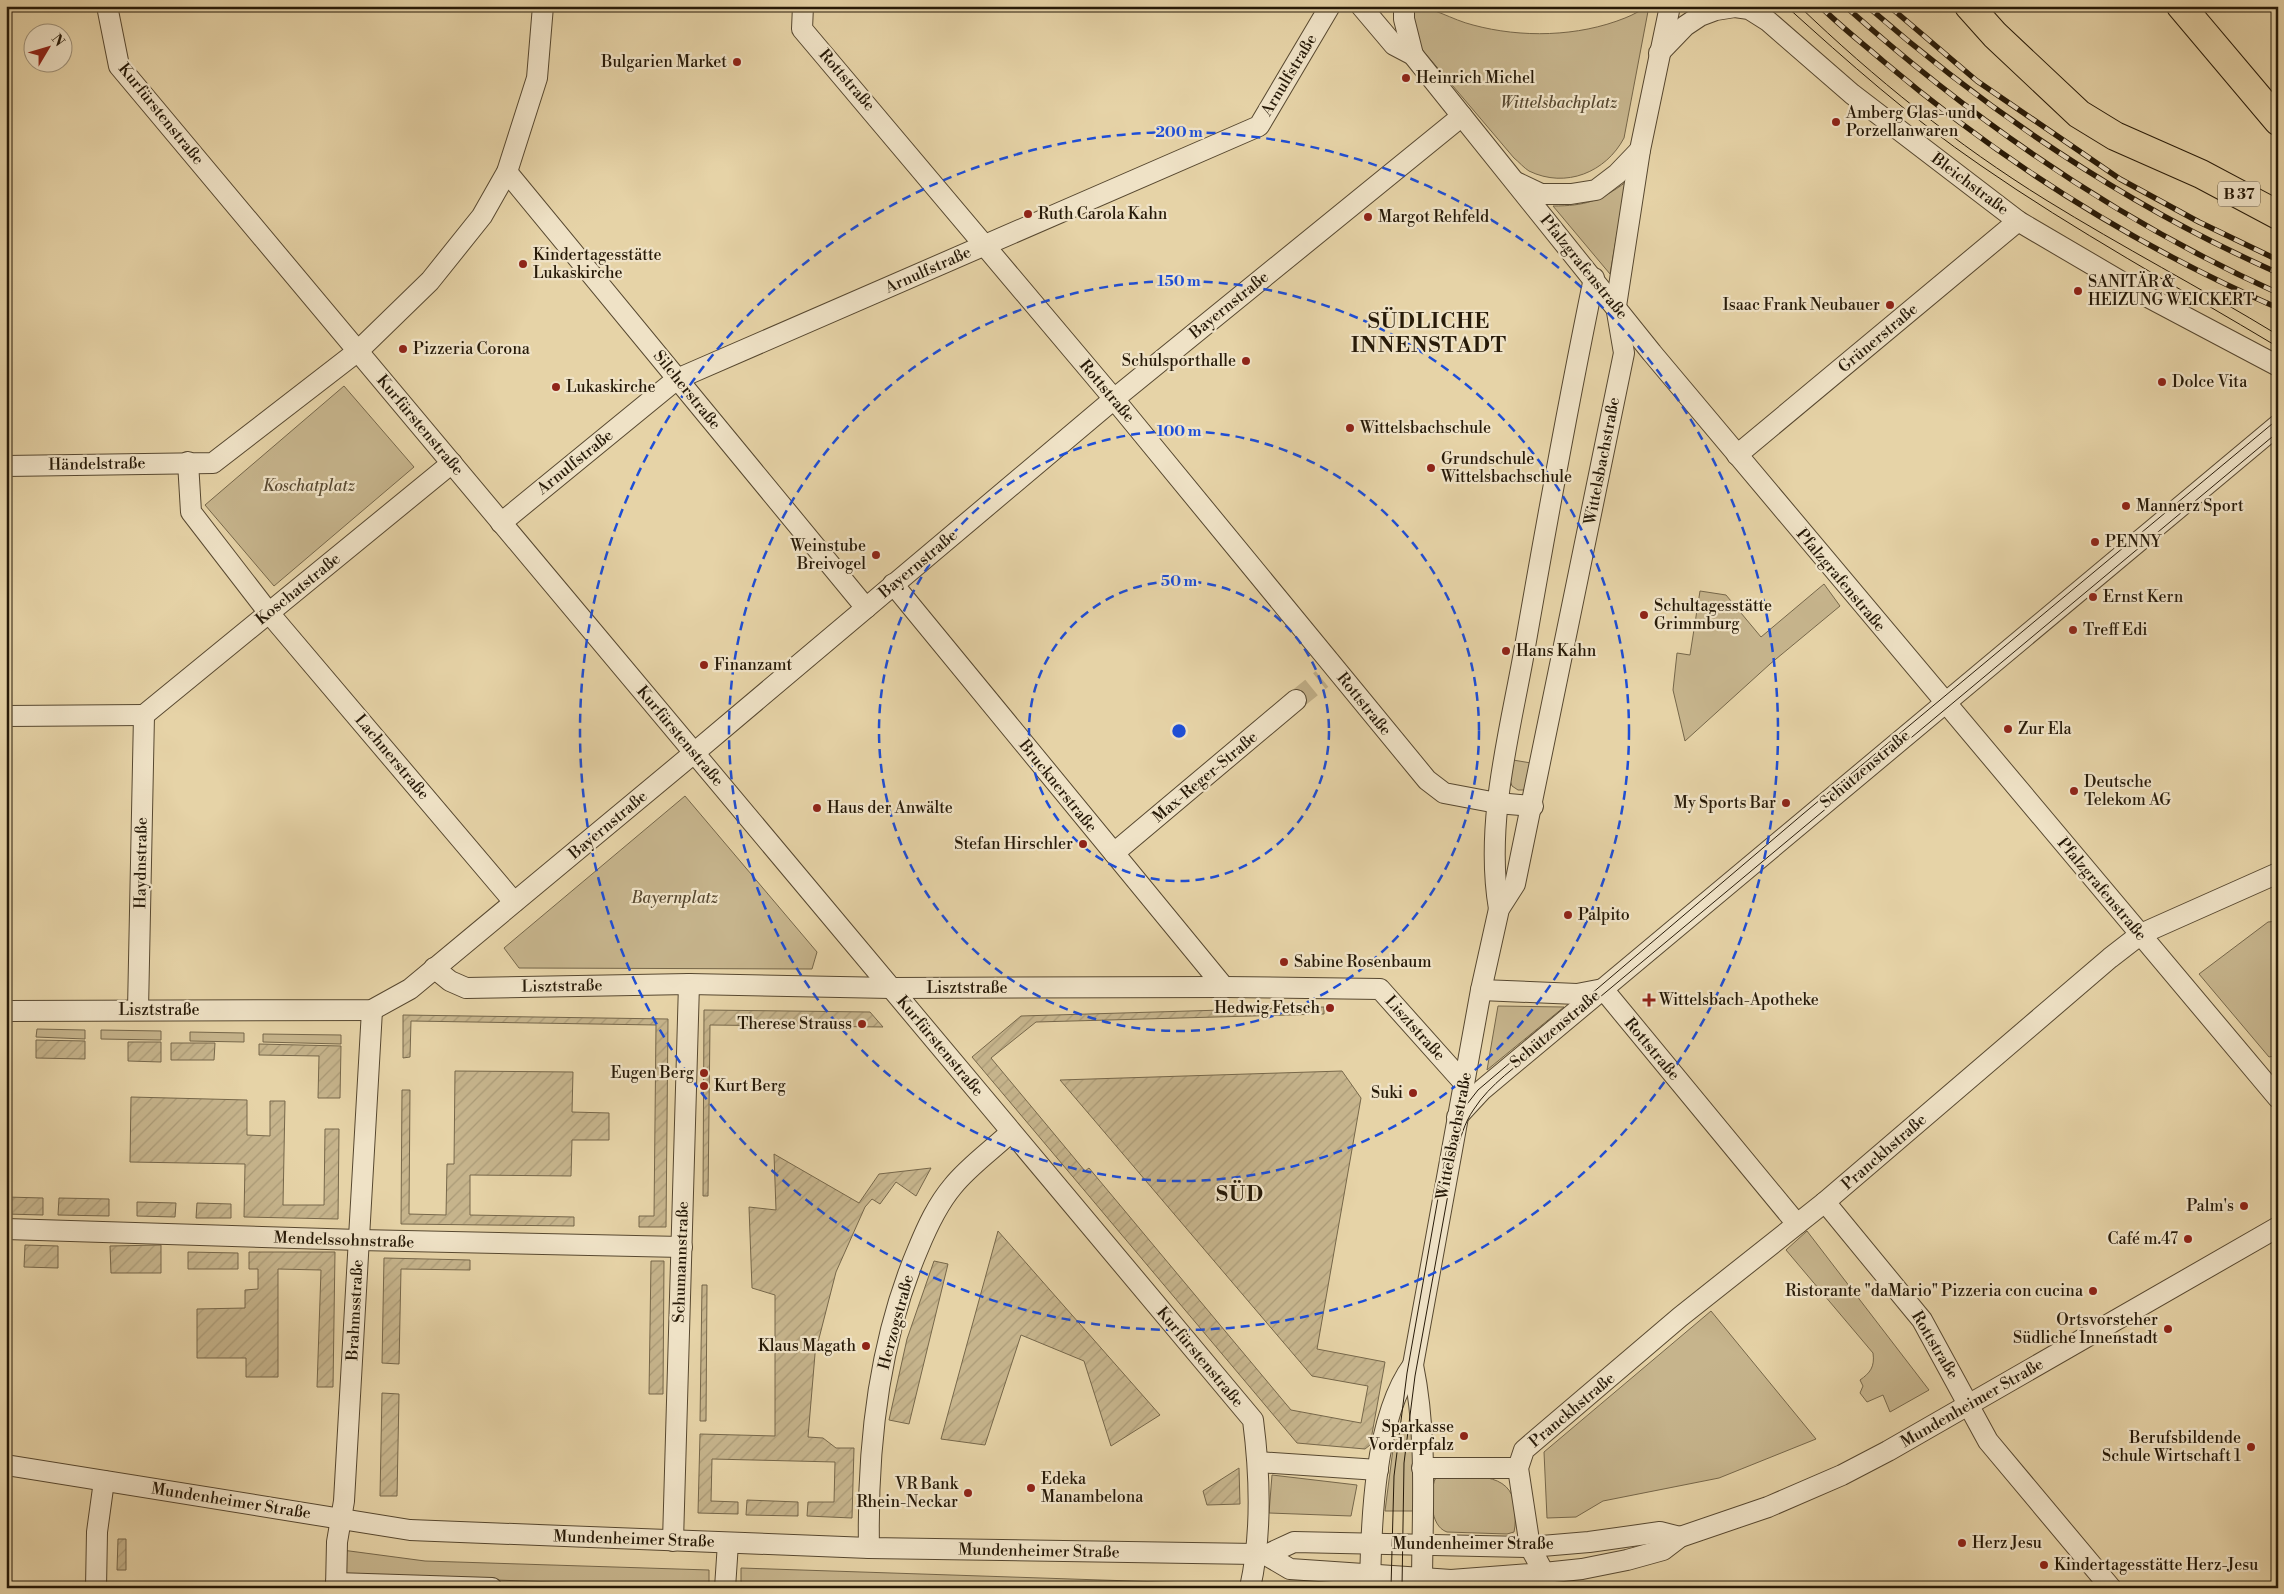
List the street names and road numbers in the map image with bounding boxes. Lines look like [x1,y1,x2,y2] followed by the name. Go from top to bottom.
[1256,30,1321,121] street label: Arnulfstraße
[815,45,879,115] street label: Rottstraße
[114,59,208,169] street label: Kurfürstenstraße
[1927,148,2013,220] street label: Bleichstraße
[2218,182,2260,206] road number: B 37
[1536,211,1632,323] street label: Pfalzgrafenstraße
[881,242,974,298] street label: Arnulfstraße
[1184,267,1273,344] street label: Bayernstraße
[1834,299,1922,377] street label: Grünerstraße
[649,346,725,434] street label: Silcherstraße
[1075,355,1139,427] street label: Rottstraße
[372,371,468,479] street label: Kurfürstenstraße
[1580,396,1624,527] street label: Wittelsbachstraße
[532,425,617,499] street label: Arnulfstraße
[48,453,146,475] street label: Händelstraße
[1792,524,1890,636] street label: Pfalzgrafenstraße
[874,525,961,603] street label: Bayernstraße
[251,549,345,629] street label: Koschatstraße
[1332,668,1396,740] street label: Rottstraße
[632,682,728,790] street label: Kurfürstenstraße
[350,710,434,804] street label: Lachnerstraße
[1816,725,1914,813] street label: Schützenstraße
[1148,727,1262,827] street label: Max-Reger-Straße
[1014,735,1101,836] street label: Brucknerstraße
[564,786,651,864] street label: Bayernstraße
[130,817,152,909] street label: Haydnstraße
[2053,833,2151,945] street label: Pfalzgrafenstraße
[521,975,603,997] street label: Lisztstraße
[926,978,1008,998] street label: Lisztstraße
[1506,985,1604,1073] street label: Schützenstraße
[1380,991,1450,1065] street label: Lisztstraße
[892,992,988,1100] street label: Kurfürstenstraße
[118,1000,200,1020] street label: Lisztstraße
[1620,1013,1684,1085] street label: Rottstraße
[1432,1071,1476,1202] street label: Wittelsbachstraße
[1837,1110,1931,1194] street label: Pranckhstraße
[669,1201,693,1323] street label: Schumannstraße
[273,1228,415,1252] street label: Mendelssohnstraße
[342,1259,368,1362] street label: Brahmsstraße
[874,1272,918,1372] street label: Herzogstraße
[1152,1303,1248,1411] street label: Kurfürstenstraße
[1907,1307,1963,1383] street label: Rottstraße
[1897,1354,2047,1452] street label: Mundenheimer Straße
[1525,1368,1619,1452] street label: Pranckhstraße
[150,1478,312,1524] street label: Mundenheimer Straße
[553,1526,715,1552] street label: Mundenheimer Straße
[1392,1534,1554,1554] street label: Mundenheimer Straße
[958,1540,1120,1562] street label: Mundenheimer Straße

